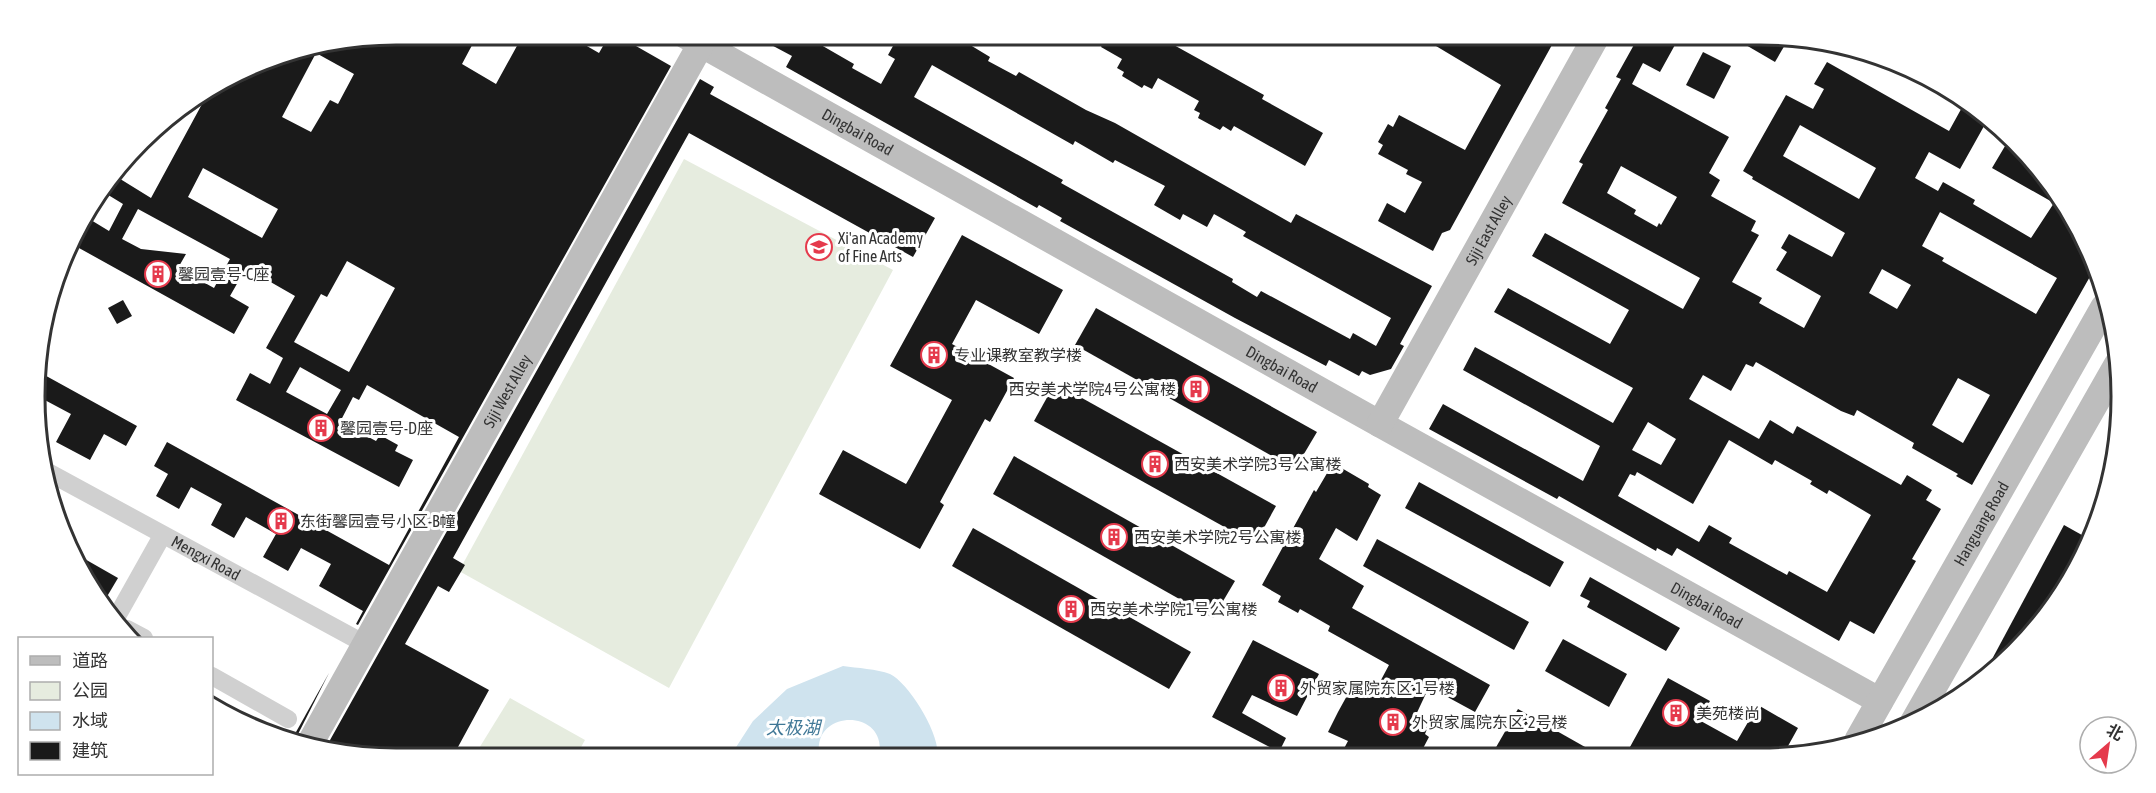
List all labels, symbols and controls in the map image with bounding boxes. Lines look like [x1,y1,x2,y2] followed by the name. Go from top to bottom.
[819,105,897,159] street label: Dingbai Road
[1462,192,1516,268] street label: Siji East Alley
[838,229,923,265] place label: Xi'an Academy of Fine Arts
[804,232,834,262] school or university icon: Xi'an Academy of Fine Arts
[143,259,173,289] building icon: 馨园壹号-C座
[178,265,269,283] place label: 馨园壹号-C座
[919,340,949,370] building icon: 专业课教室教学楼
[1243,342,1321,396] street label: Dingbai Road
[954,346,1082,364] place label: 专业课教室教学楼
[480,351,536,430] street label: Siji West Alley
[1181,374,1211,404] building icon: 西安美术学院4号公寓楼
[1008,380,1176,398] place label: 西安美术学院4号公寓楼
[306,413,336,443] building icon: 馨园壹号-D座
[340,419,433,437] place label: 馨园壹号-D座
[1140,449,1170,479] building icon: 西安美术学院3号公寓楼
[1174,455,1342,473] place label: 西安美术学院3号公寓楼
[1950,478,2012,569] street label: Hanguang Road
[266,506,296,536] building icon: 东街馨园壹号小区-B幢
[300,512,456,530] place label: 东街馨园壹号小区-B幢
[1099,522,1129,552] building icon: 西安美术学院2号公寓楼
[1134,528,1302,546] place label: 西安美术学院2号公寓楼
[168,532,244,584] street label: Mengxi Road
[1668,578,1746,632] street label: Dingbai Road
[1056,594,1086,624] building icon: 西安美术学院1号公寓楼
[1090,600,1258,618] place label: 西安美术学院1号公寓楼
[18,637,213,775] legend
[72,650,108,671] text: 道路
[1266,673,1296,703] building icon: 外贸家属院东区-1号楼
[1300,679,1455,697] place label: 外贸家属院东区-1号楼
[72,680,108,701] text: 公园
[1661,698,1691,728] building icon: 美苑楼尚
[1696,704,1760,722] place label: 美苑楼尚
[1378,707,1408,737] building icon: 外贸家属院东区-2号楼
[72,710,108,731] text: 水域
[1412,713,1568,731] place label: 外贸家属院东区-2号楼
[2078,715,2138,775] north arrow
[766,717,823,738] water label: 太极湖
[2104,720,2127,744] text: 北
[72,740,108,761] text: 建筑

